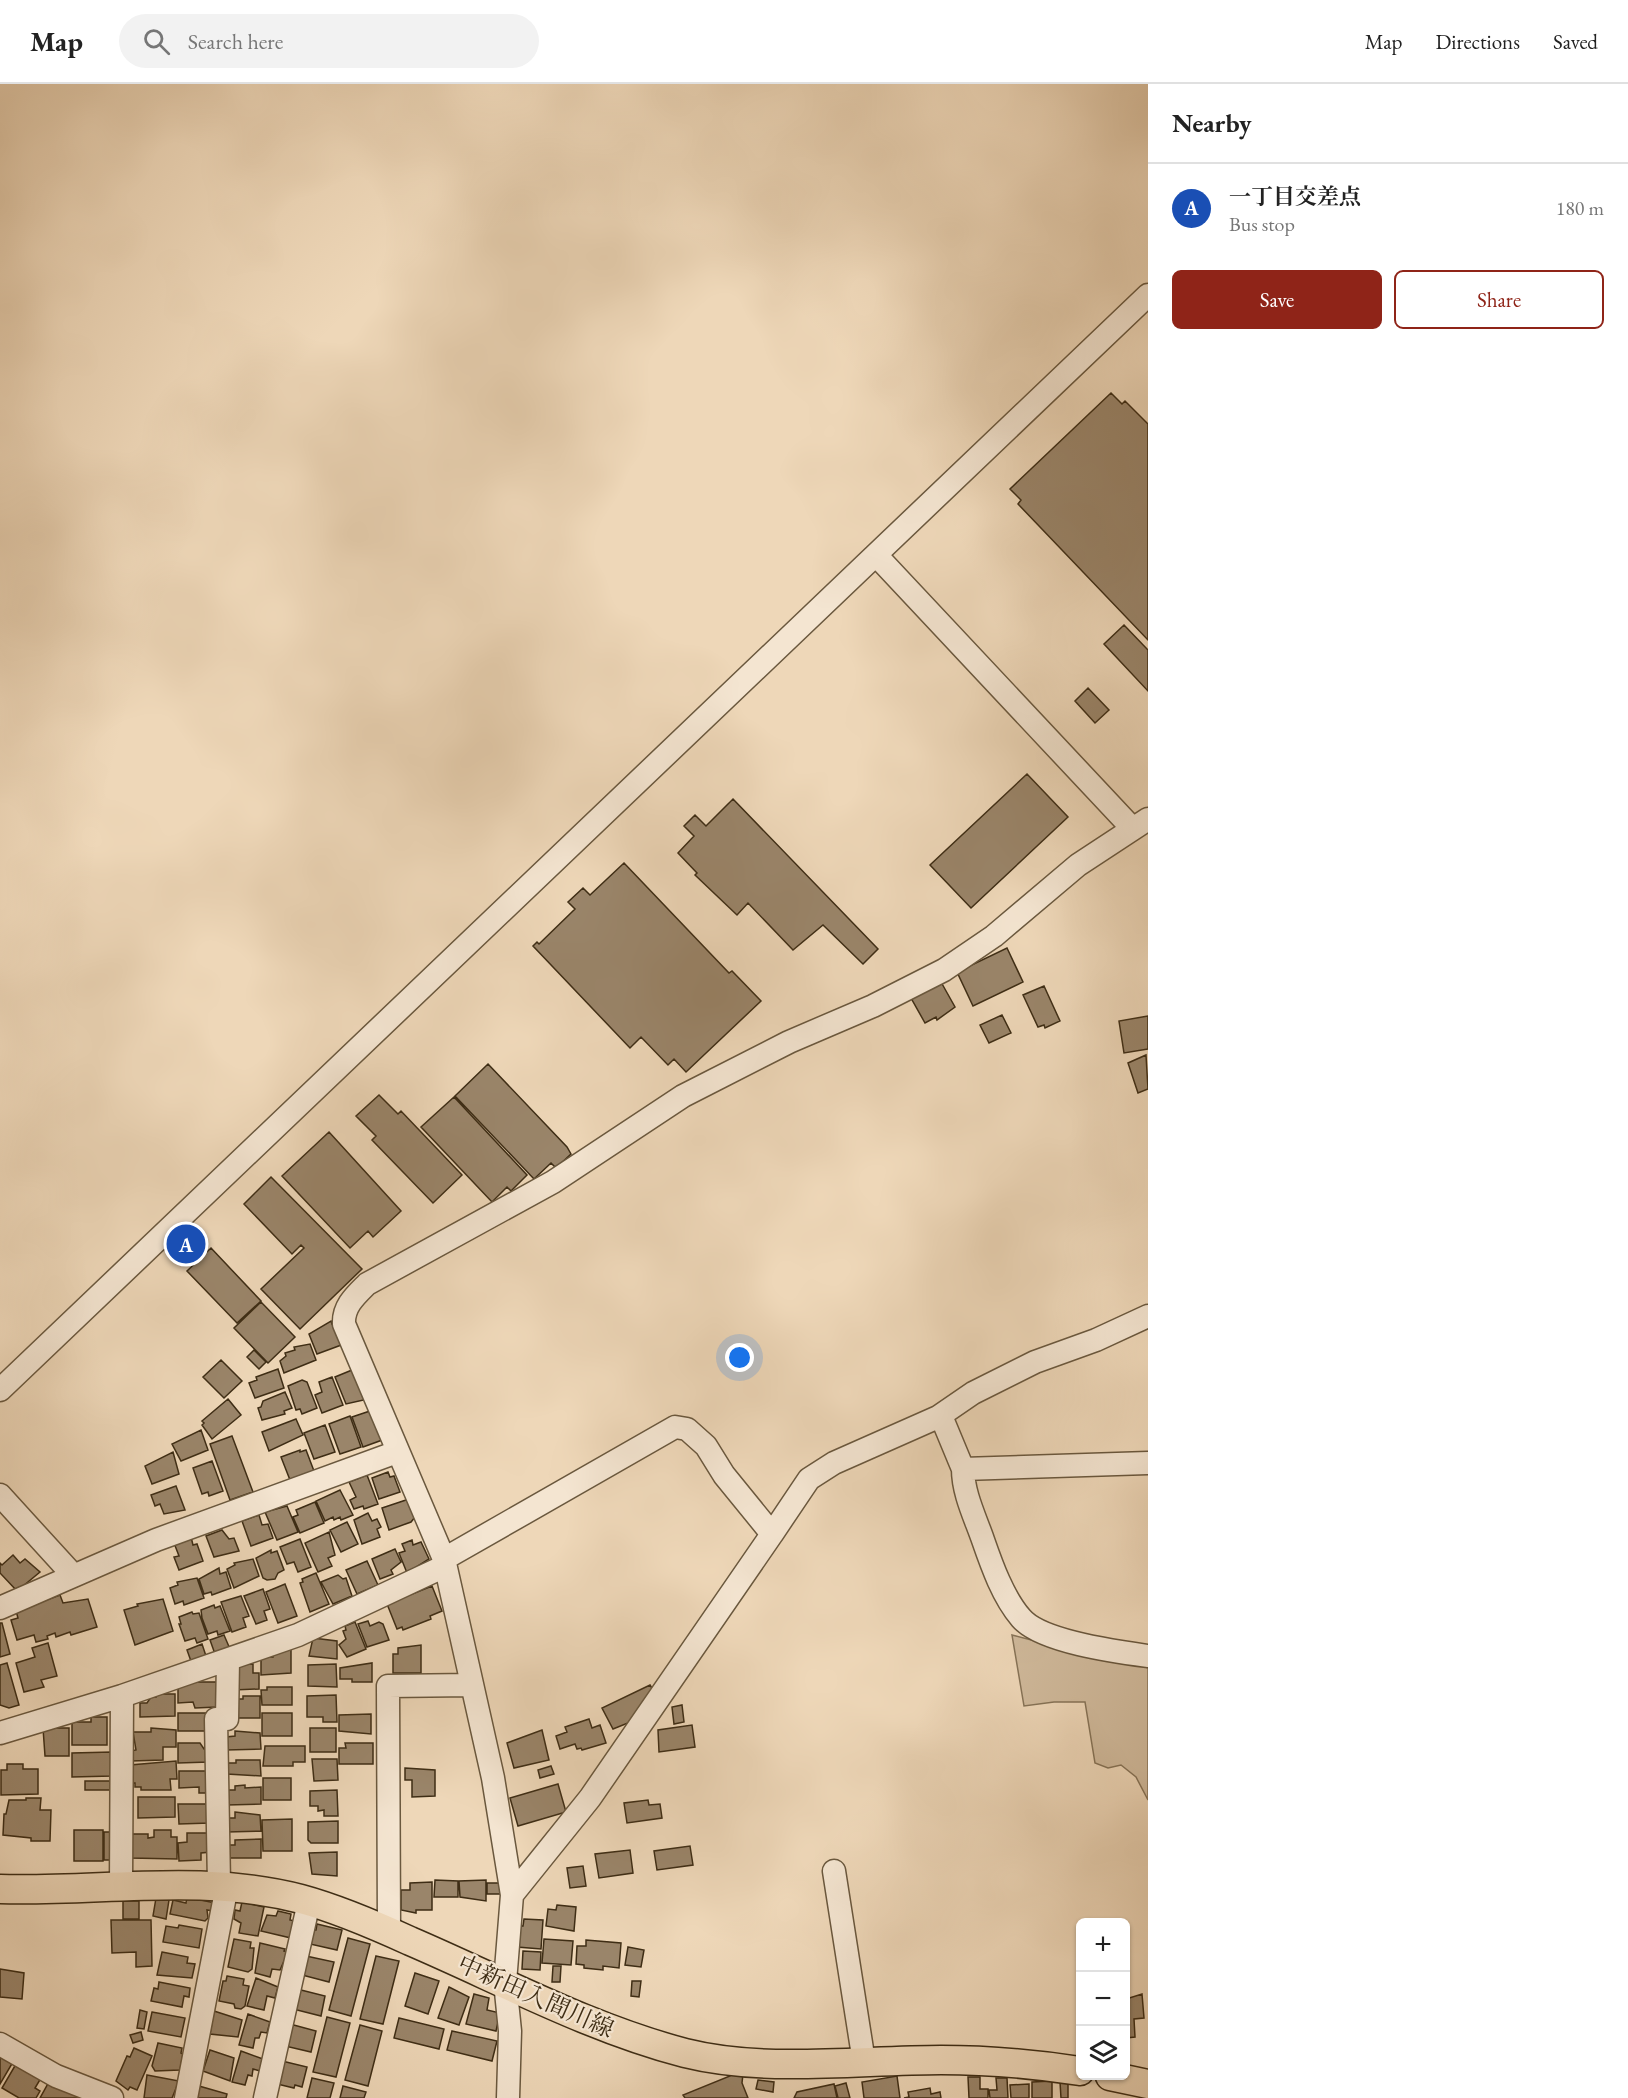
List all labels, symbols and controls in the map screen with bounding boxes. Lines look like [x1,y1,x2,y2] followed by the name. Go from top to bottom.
[119,14,539,68] search box
[30,23,83,59] text: Map
[140,25,173,58] icon: search
[188,27,283,56] text: Search here
[1365,28,1402,55] text: Map
[1435,28,1520,55] text: Directions
[1553,28,1598,55] text: Saved
[1172,106,1252,140] text: Nearby
[1229,182,1361,211] text: 一丁目交差点
[1184,195,1199,221] text: A
[1556,195,1604,221] text: 180 m
[1229,211,1295,237] text: Bus stop
[1172,270,1382,329] button: Save
[1394,270,1604,329] button: Share
[166,1222,206,1266] pin: A
[725,1343,754,1372] your location
[1076,1918,1130,2080] map controls
[1076,1918,1130,1972] button: +
[453,1948,619,2044] street label: 中新田入間川線
[1076,1972,1130,2026] button: −
[1076,2026,1130,2080] button: layers

